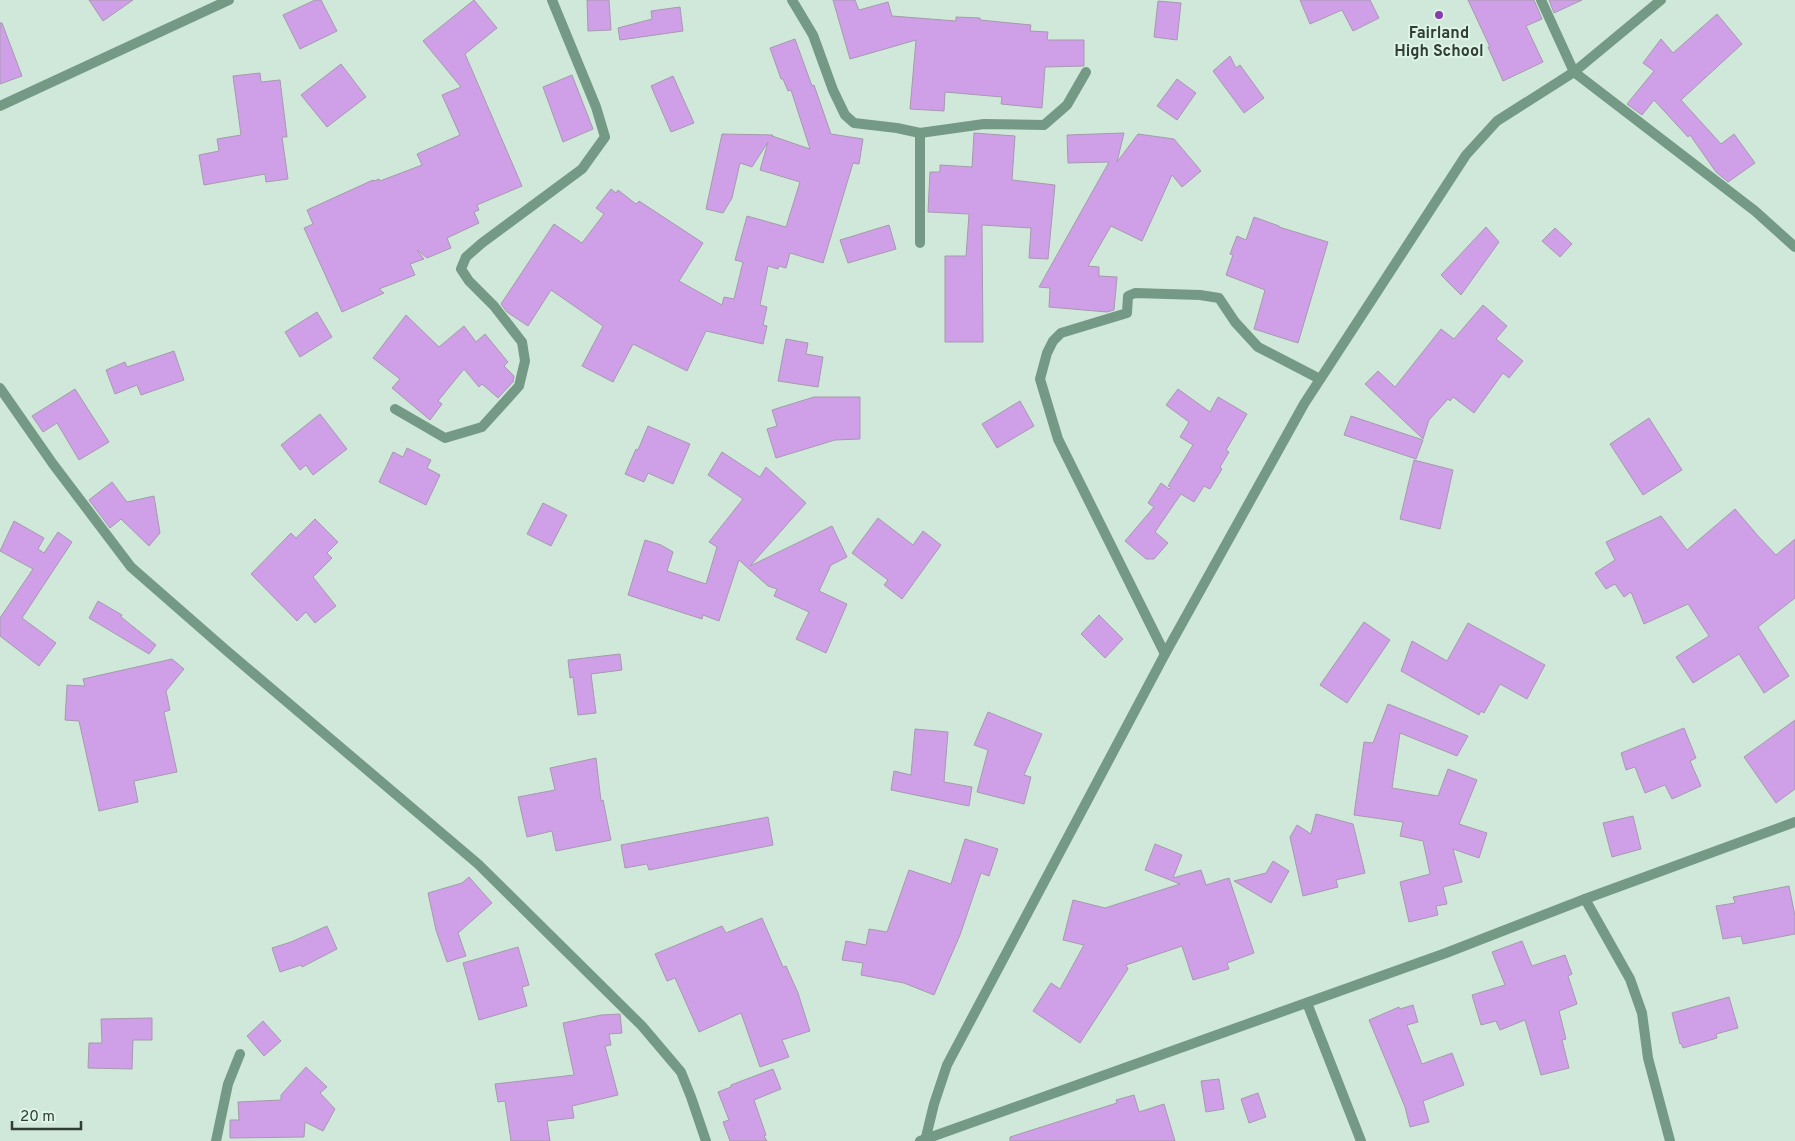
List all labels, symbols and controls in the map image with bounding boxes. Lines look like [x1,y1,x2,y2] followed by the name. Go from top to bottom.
[1433,9,1445,21] marker: Fairland High School
[1394,24,1484,62] place label: Fairland High School
[12,1098,81,1130] scale bar
[20,1108,55,1127] text: 20 m

